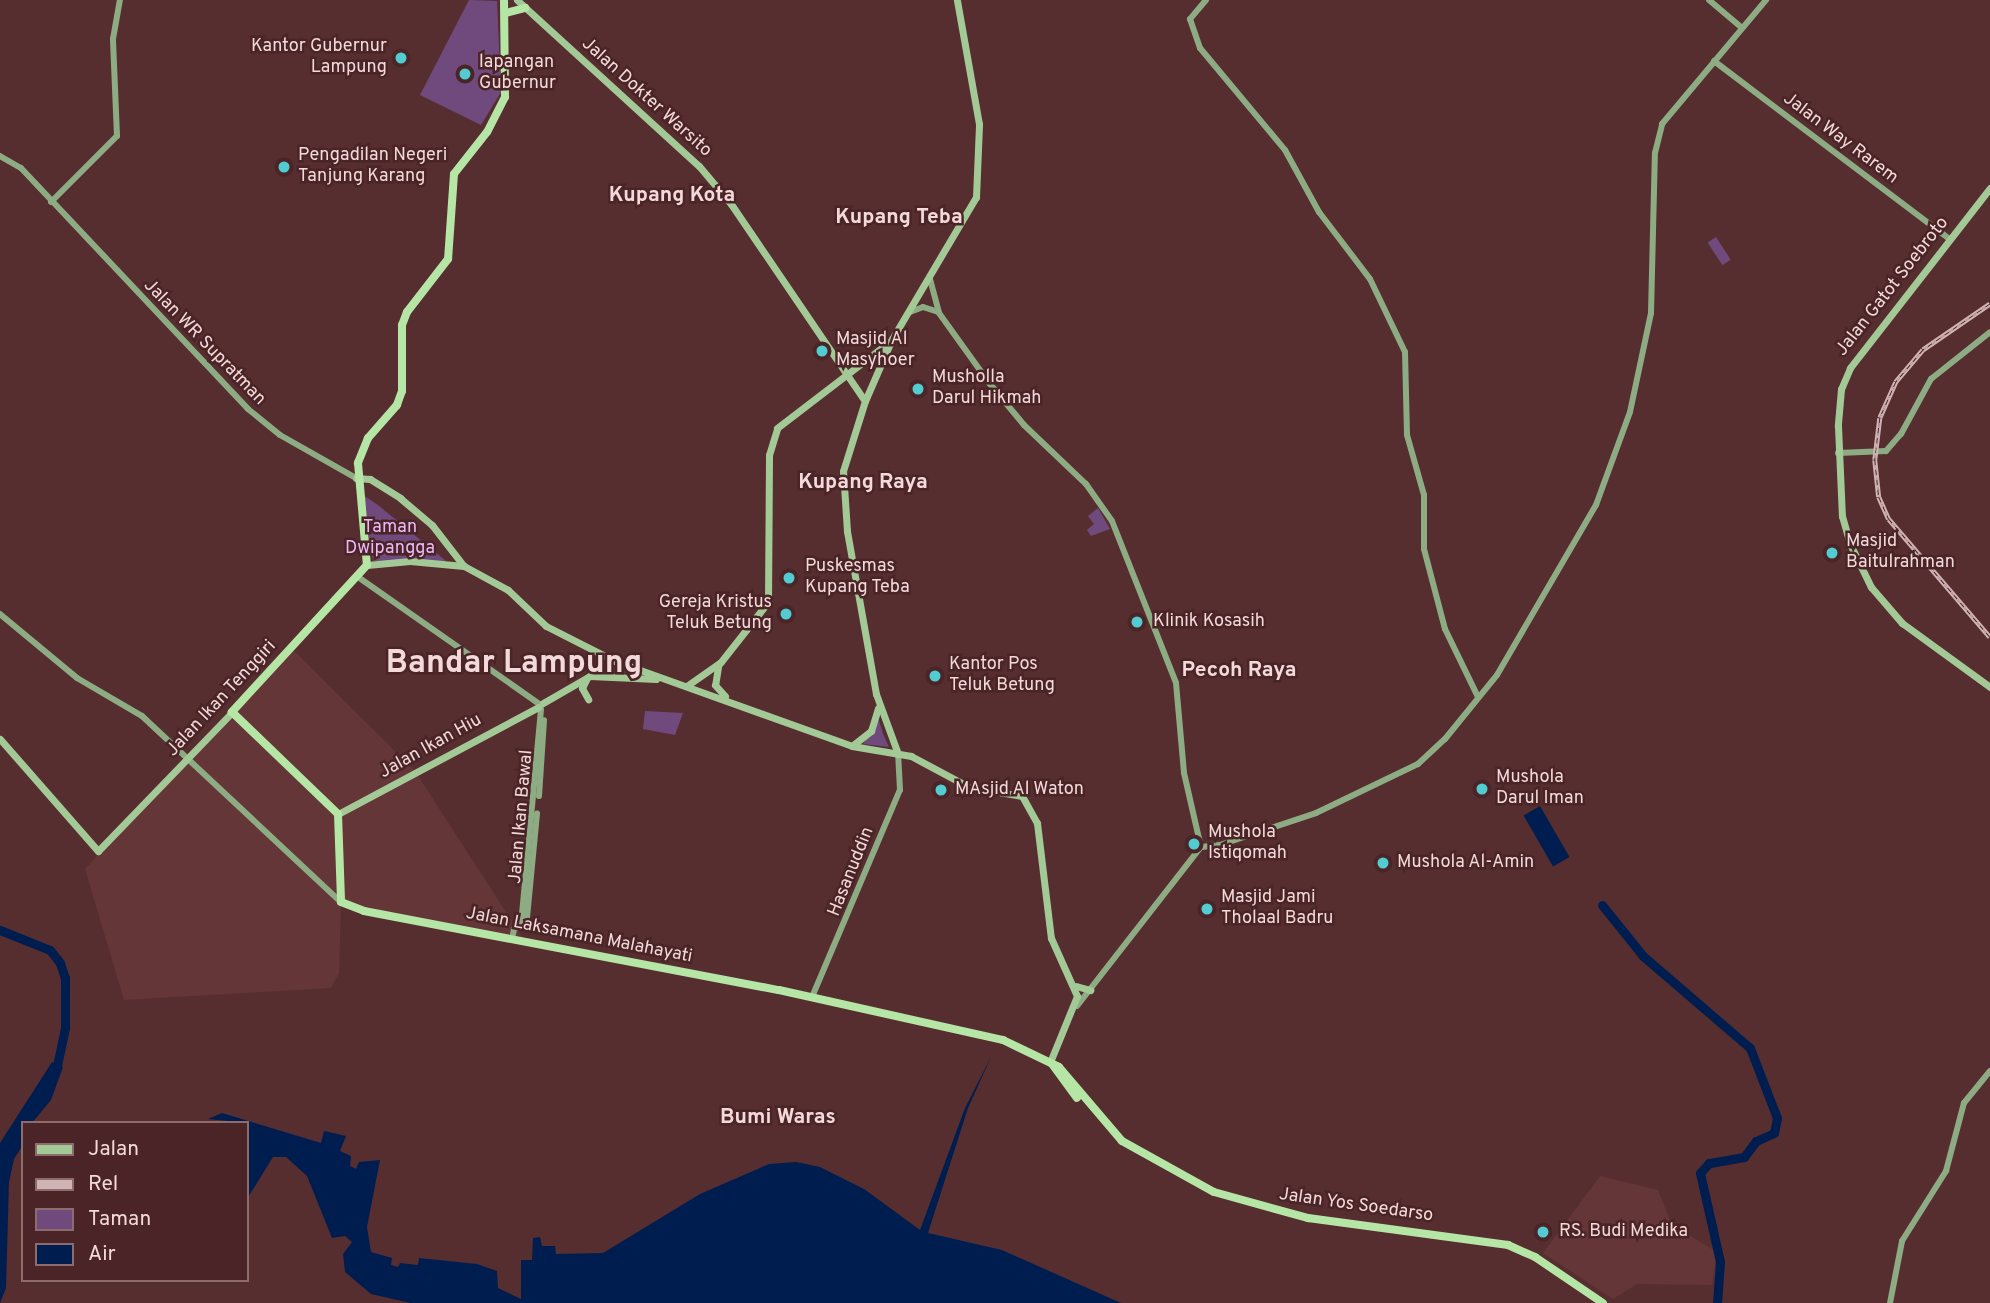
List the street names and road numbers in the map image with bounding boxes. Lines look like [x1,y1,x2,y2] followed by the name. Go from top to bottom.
[576,34,716,162] street label: Jalan Dokter Warsito
[1778,89,1902,189] street label: Jalan Way Rarem
[1832,213,1954,361] street label: Jalan Gatot Soebroto
[138,275,270,411] street label: Jalan WR Supratman
[162,636,282,762] street label: Jalan Ikan Tenggiri
[376,710,486,784] street label: Jalan Ikan Hiu
[505,749,539,885] street label: Jalan Ikan Bawal
[824,824,880,920] street label: Hasanuddin
[464,903,694,969] street label: Jalan Laksamana Malahayati
[1277,1184,1435,1228] street label: Jalan Yos Soedarso

